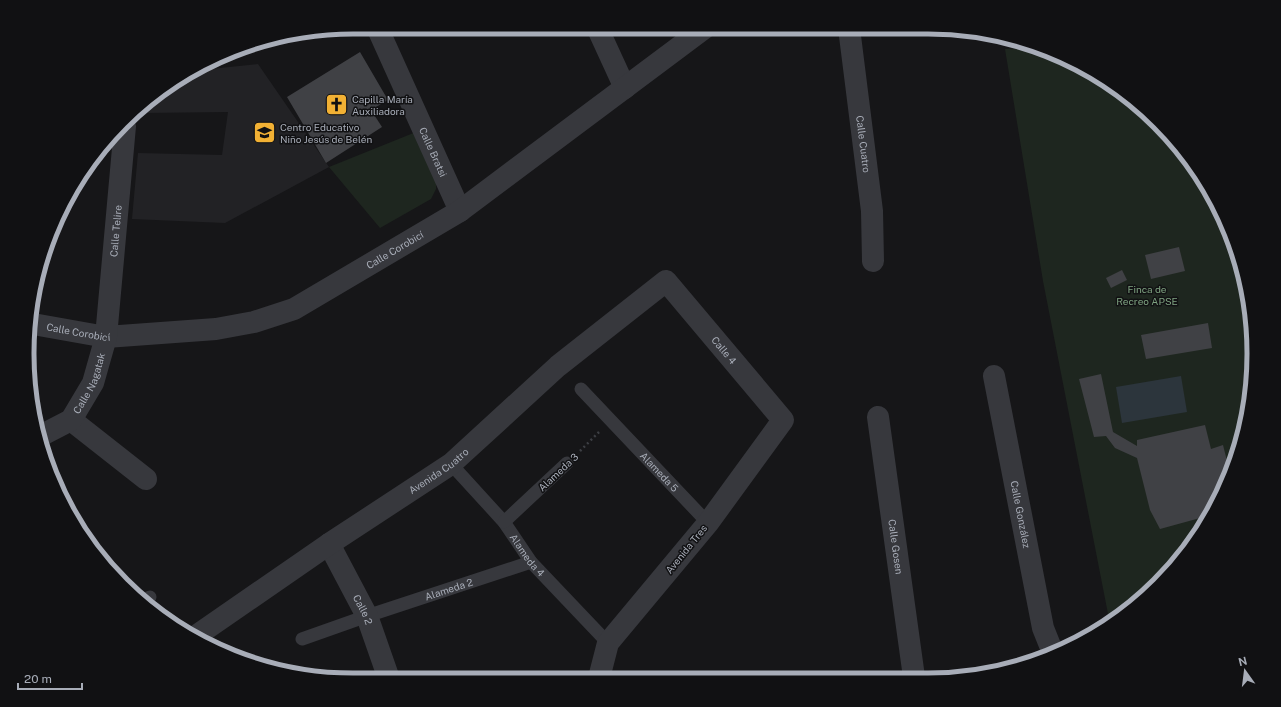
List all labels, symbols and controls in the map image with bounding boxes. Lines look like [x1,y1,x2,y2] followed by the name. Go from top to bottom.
[323,92,349,118] church icon: Capilla María Auxiliadora
[352,93,413,117] place label: Capilla María Auxiliadora
[854,115,873,174] street label: Calle Cuatro
[252,120,278,146] school or university icon: Centro Educativo Niño Jesús de Belén
[280,121,372,145] place label: Centro Educativo Niño Jesús de Belén
[417,125,450,179] street label: Calle Bratsi
[107,204,124,257] street label: Calle Telire
[364,228,426,271] street label: Calle Corobicí
[1116,283,1178,307] park label: Finca de Recreo APSE
[46,321,111,343] street label: Calle Corobicí
[709,334,739,366] street label: Calle 4
[70,351,107,416] street label: Calle Nagatak
[406,445,471,496] street label: Avenida Cuatro
[638,449,681,494] street label: Alameda 5
[536,451,580,493] street label: Alameda 3
[1008,480,1033,549] street label: Calle González
[886,518,906,575] street label: Calle Gosen
[663,522,709,576] street label: Avenida Tres
[508,531,547,579] street label: Alameda 4
[423,576,474,603] street label: Alameda 2
[351,592,376,626] street label: Calle 2
[1225,651,1265,691] north arrow
[1237,654,1248,668] text: N
[18,665,82,691] scale bar
[24,672,52,686] text: 20 m

